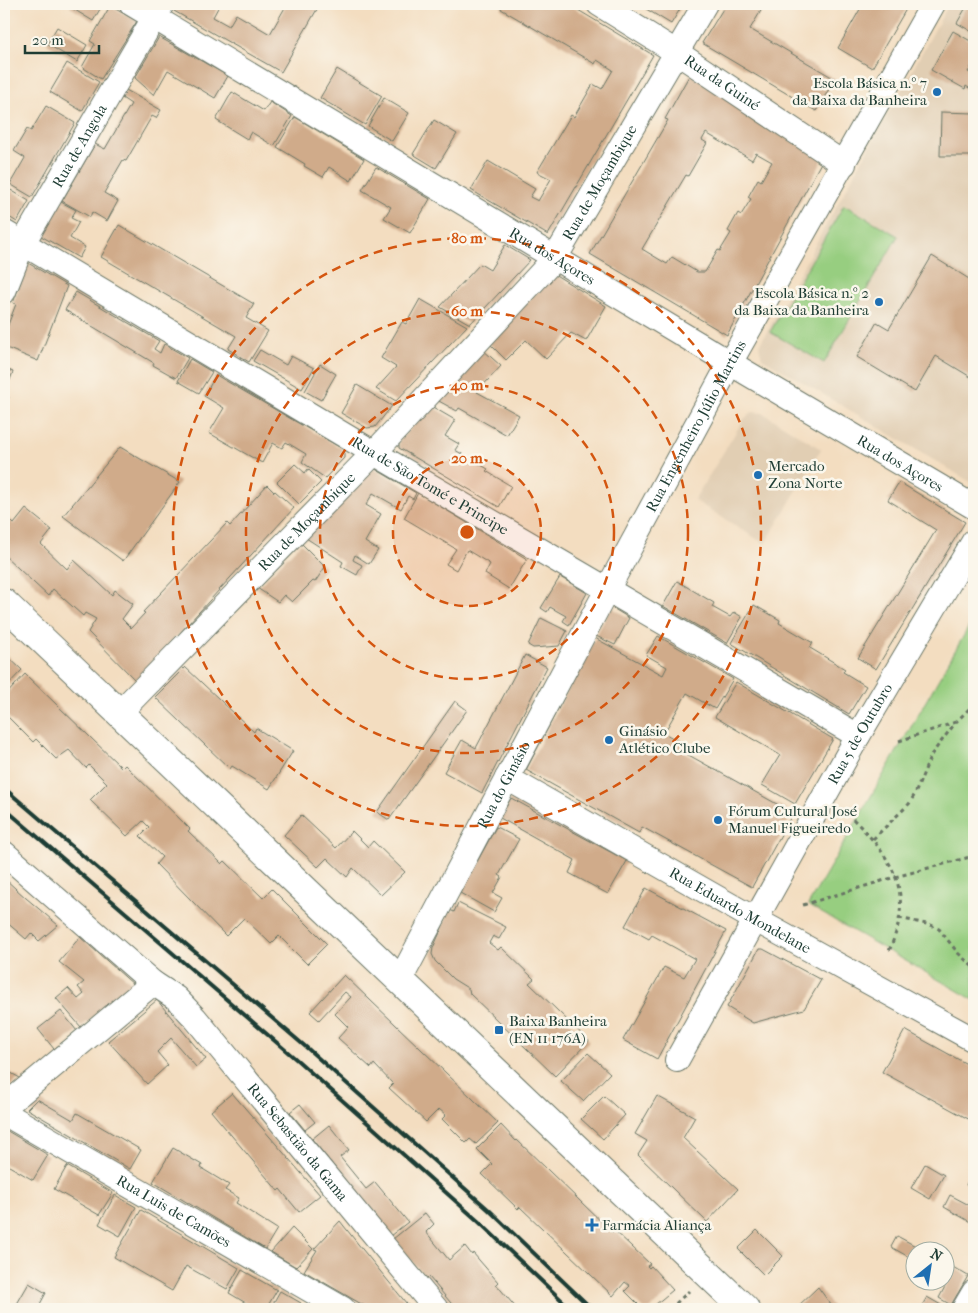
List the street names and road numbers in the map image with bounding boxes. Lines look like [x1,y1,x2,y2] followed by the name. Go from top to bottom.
[681,51,764,115] street label: Rua da Guiné
[48,100,111,191] street label: Rua de Angola
[559,121,641,243] street label: Rua de Moçambique
[506,224,599,289] street label: Rua dos Açores
[642,337,750,515] street label: Rua Engenheiro Júlio Martins
[854,431,947,496] street label: Rua dos Açores
[348,433,512,539] street label: Rua de São Tomé e Principe
[254,468,359,575] street label: Rua de Moçambique
[824,680,896,787] street label: Rua 5 de Outubro
[473,738,534,832] street label: Rua do Ginásio
[666,863,814,958] street label: Rua Eduardo Mondelane
[244,1079,352,1206] street label: Rua Sebastião da Gama
[113,1171,234,1251] street label: Rua Luis de Camões

